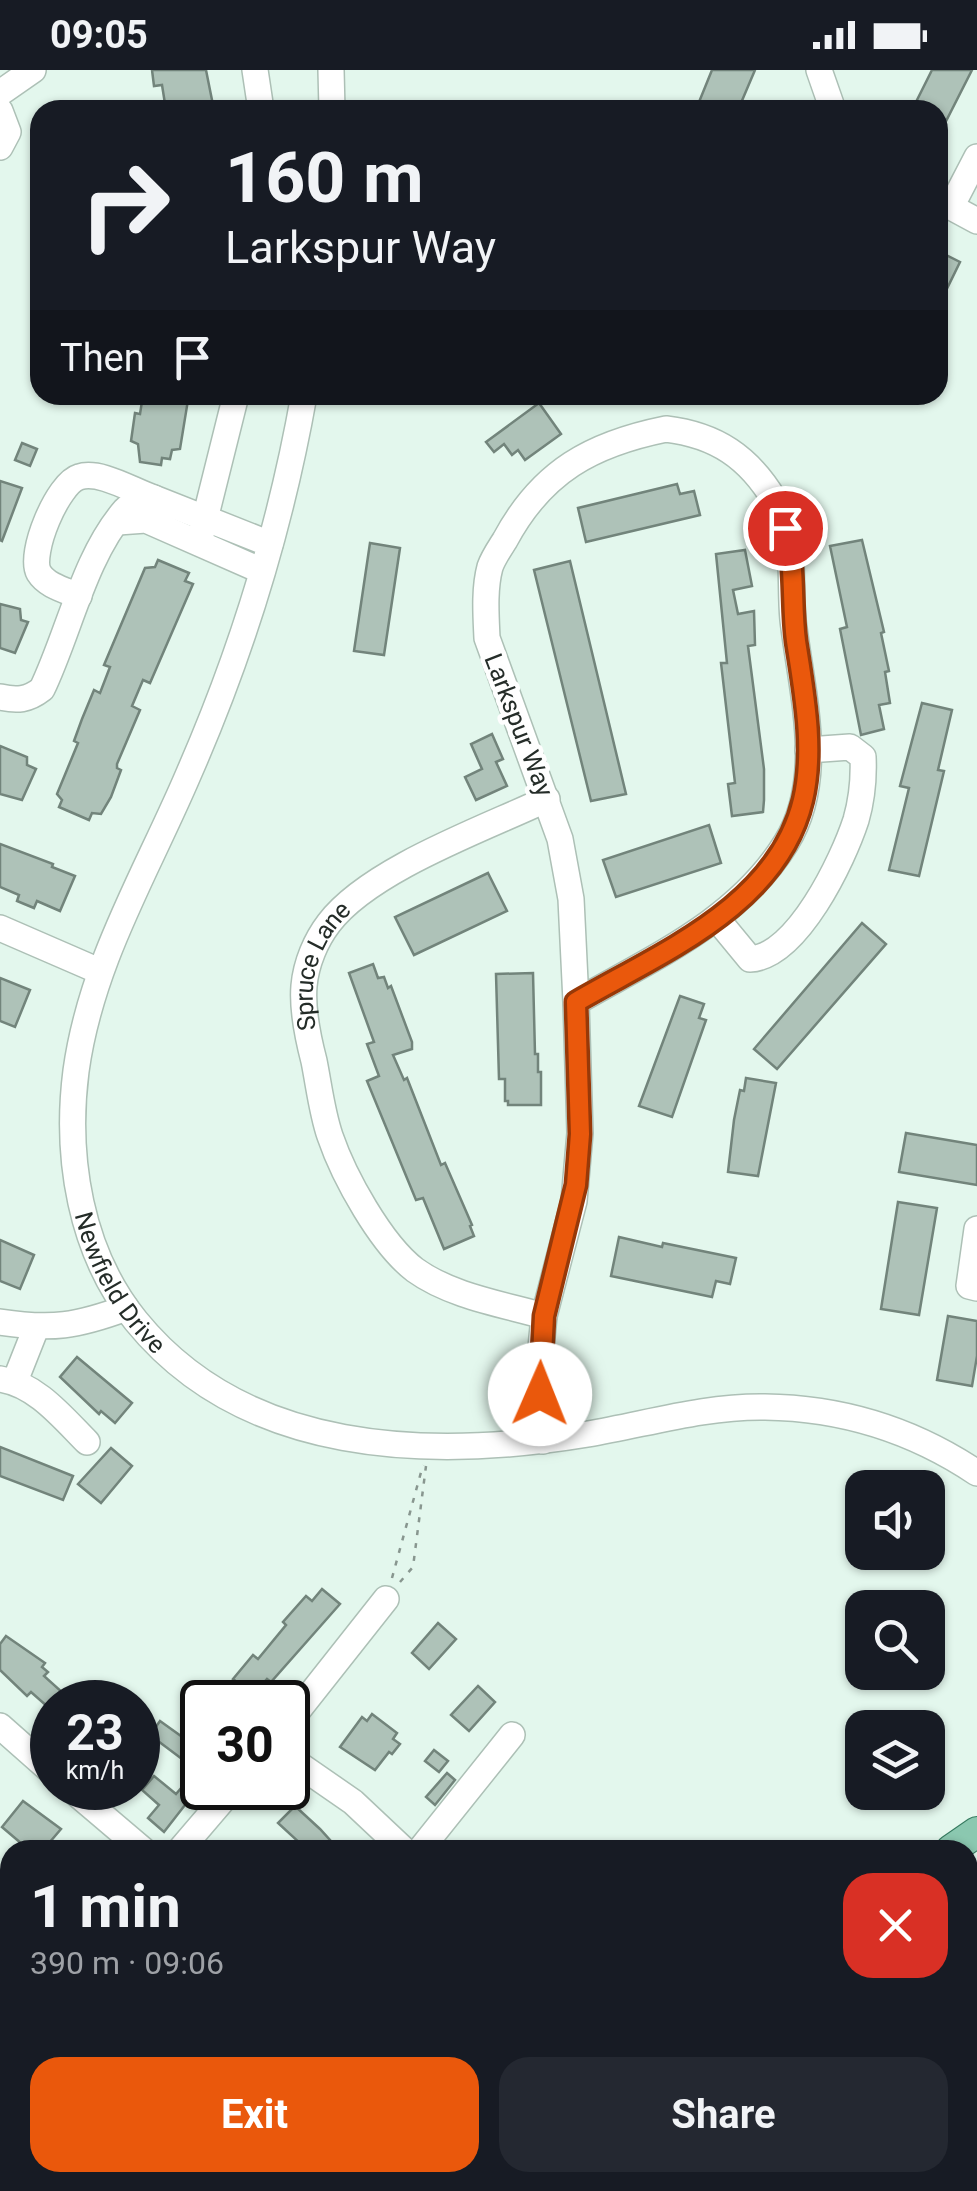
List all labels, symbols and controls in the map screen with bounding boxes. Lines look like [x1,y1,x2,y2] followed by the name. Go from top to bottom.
[50,13,148,57] text: 09:05
[225,137,424,219] text: 160 m
[60,140,190,270] icon: right
[225,221,496,274] text: Larkspur Way
[165,330,220,385] icon: arrive
[60,336,145,380] text: Then
[743,486,828,571] pin
[758,501,813,556] icon: arrive
[478,649,560,801] street label: Larkspur Way
[289,895,356,1033] street label: Spruce Lane
[69,1208,172,1359] street label: Newfield Drive
[488,1342,592,1446] position arrow
[845,1470,945,1810] map controls
[845,1470,945,1570] button: sound
[845,1590,945,1690] button: search
[180,1680,310,1810] speed limit sign: 30
[66,1704,124,1762] text: 23
[845,1710,945,1810] button: layers
[66,1756,124,1785] text: km/h
[30,1871,181,1942] text: 1 min
[843,1873,948,1978] button: close
[30,1944,224,1982] text: 390 m · 09:06
[30,2057,479,2172] button: Exit
[499,2057,948,2172] button: Share

